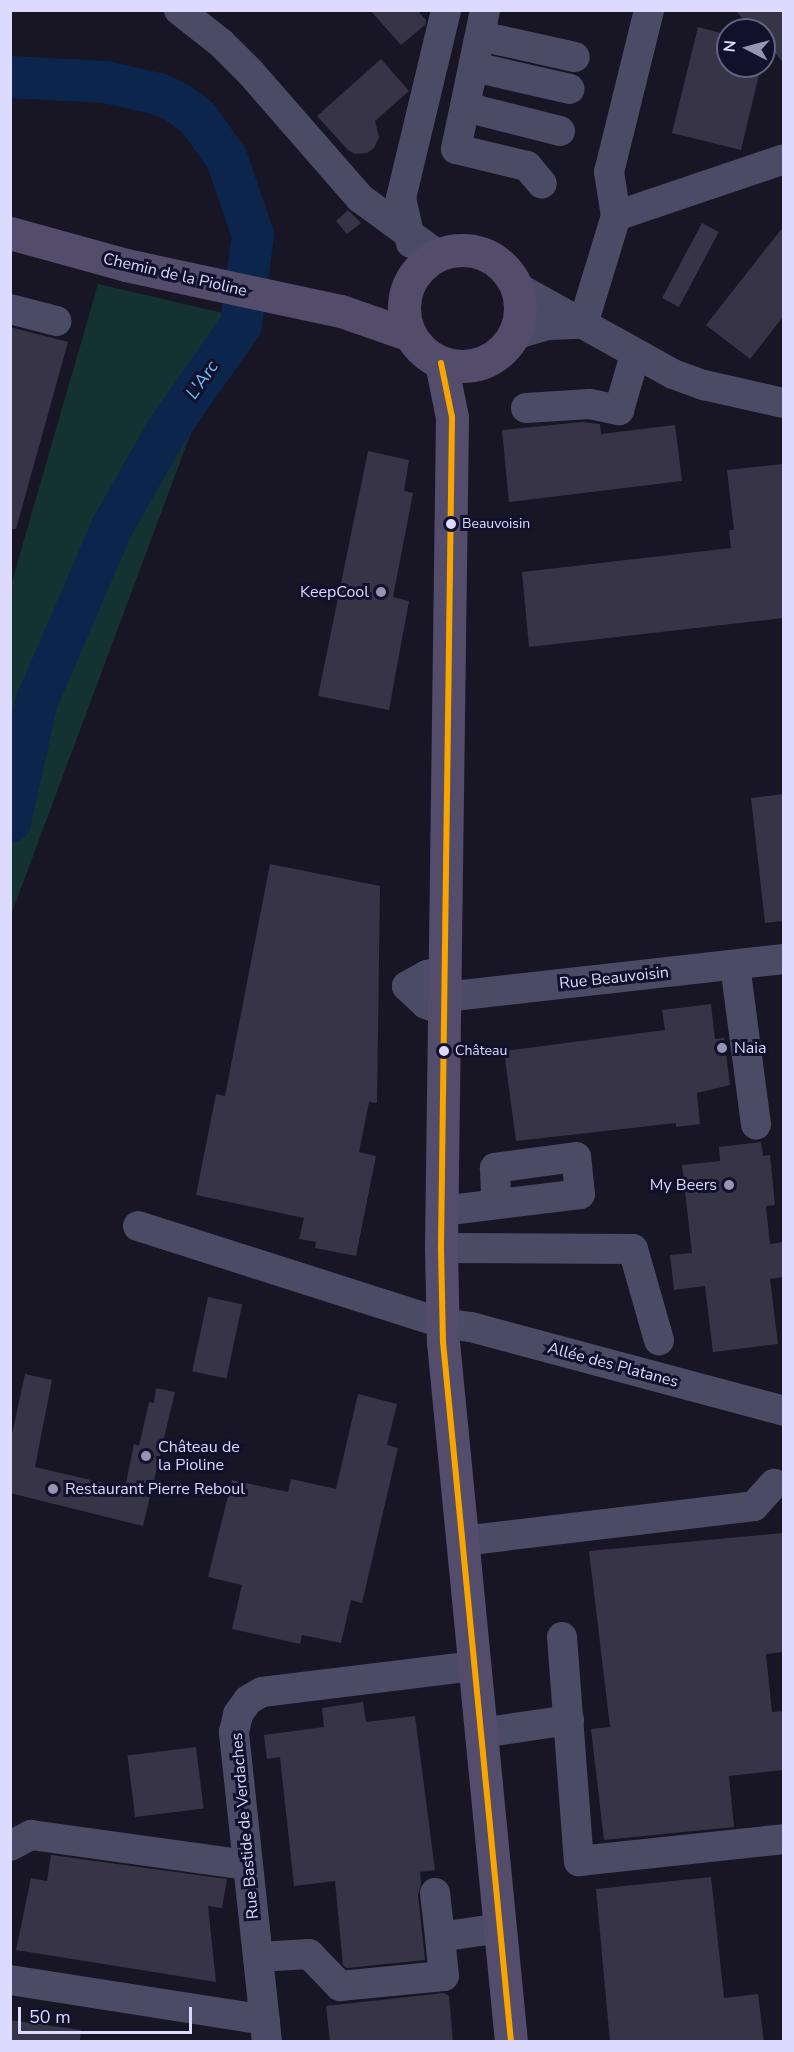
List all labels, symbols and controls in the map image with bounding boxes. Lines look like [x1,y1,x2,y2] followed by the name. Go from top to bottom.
[716,18,776,78] north arrow
[719,39,742,53] text: N
[101,249,249,301] street label: Chemin de la Pioline
[181,357,223,403] water label: L'Arc
[462,516,530,532] place label: Beauvoisin
[445,518,457,530] marker: Beauvoisin
[300,582,369,602] place label: KeepCool
[374,585,388,599] marker: KeepCool
[558,963,670,993] street label: Rue Beauvoisin
[734,1038,767,1058] place label: Naia
[715,1041,729,1055] marker: Naia
[455,1043,507,1059] place label: Château
[438,1045,450,1057] marker: Château
[650,1175,717,1195] place label: My Beers
[722,1178,736,1192] marker: My Beers
[546,1338,680,1392] street label: Allée des Platanes
[158,1437,240,1475] place label: Château de la Pioline
[139,1449,153,1463] marker: Château de la Pioline
[65,1479,245,1499] place label: Restaurant Pierre Reboul
[46,1482,60,1496] marker: Restaurant Pierre Reboul
[227,1732,263,1920] street label: Rue Bastide de Verdaches
[21,1995,195,2033] scale bar
[29,2005,71,2029] text: 50 m

